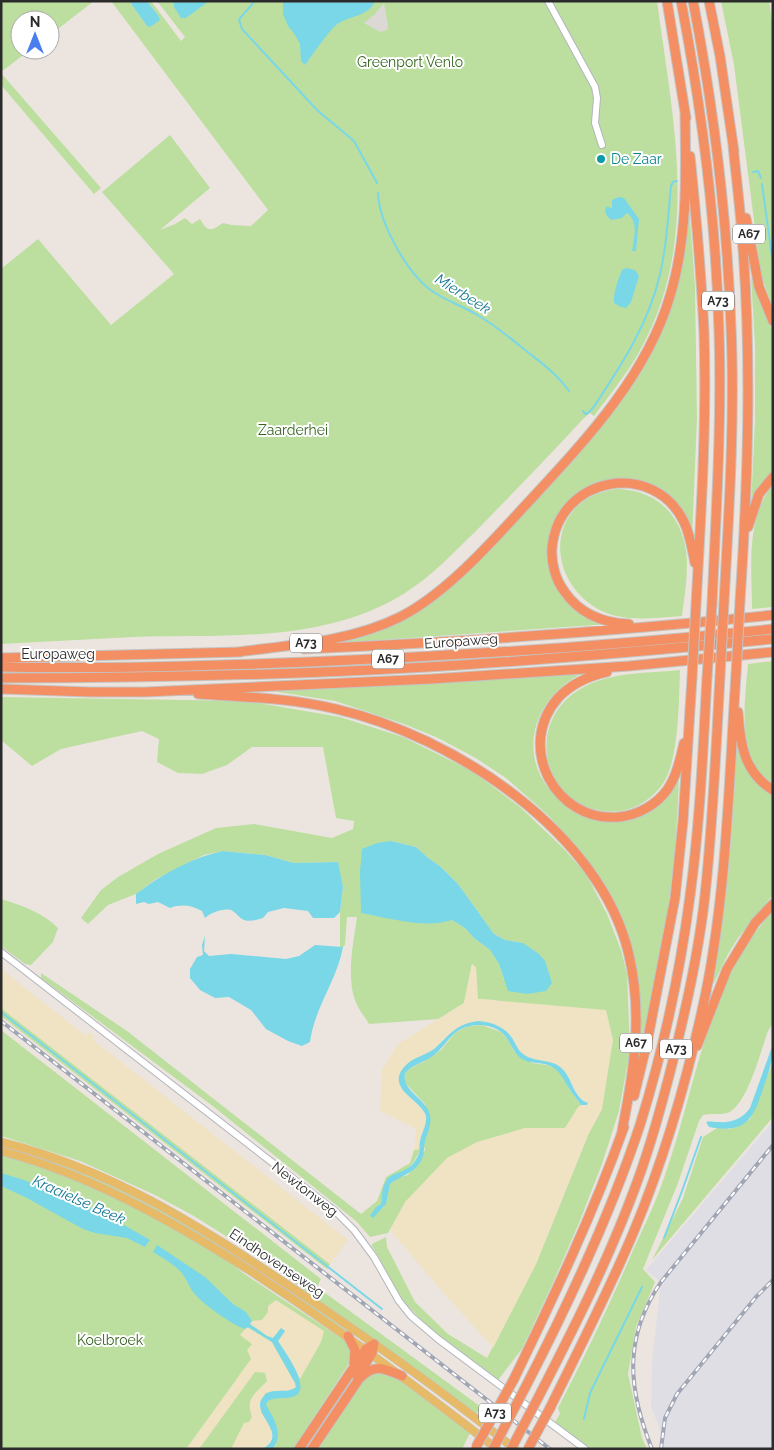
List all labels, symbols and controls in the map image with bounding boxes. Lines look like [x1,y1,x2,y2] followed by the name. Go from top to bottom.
[10,10,60,60] north arrow
[30,14,40,30] text: N
[357,54,463,70] park label: Greenport Venlo
[611,151,662,167] place label: De Zaar
[595,153,607,165] marker: De Zaar
[733,224,765,243] road number: A67
[432,270,494,318] water label: Mierbeek
[702,292,734,310] road number: A73
[258,422,328,438] park label: Zaarderhei
[424,630,498,652] street label: Europaweg
[290,634,322,652] road number: A73
[21,646,95,662] street label: Europaweg
[372,650,404,669] road number: A67
[620,1034,652,1052] road number: A67
[660,1040,692,1058] road number: A73
[269,1158,341,1220] street label: Newtonweg
[30,1171,128,1229] water label: Kraaielse Beek
[226,1225,328,1301] street label: Eindhovenseweg
[77,1332,144,1348] park label: Koelbroek
[479,1404,511,1422] road number: A73

